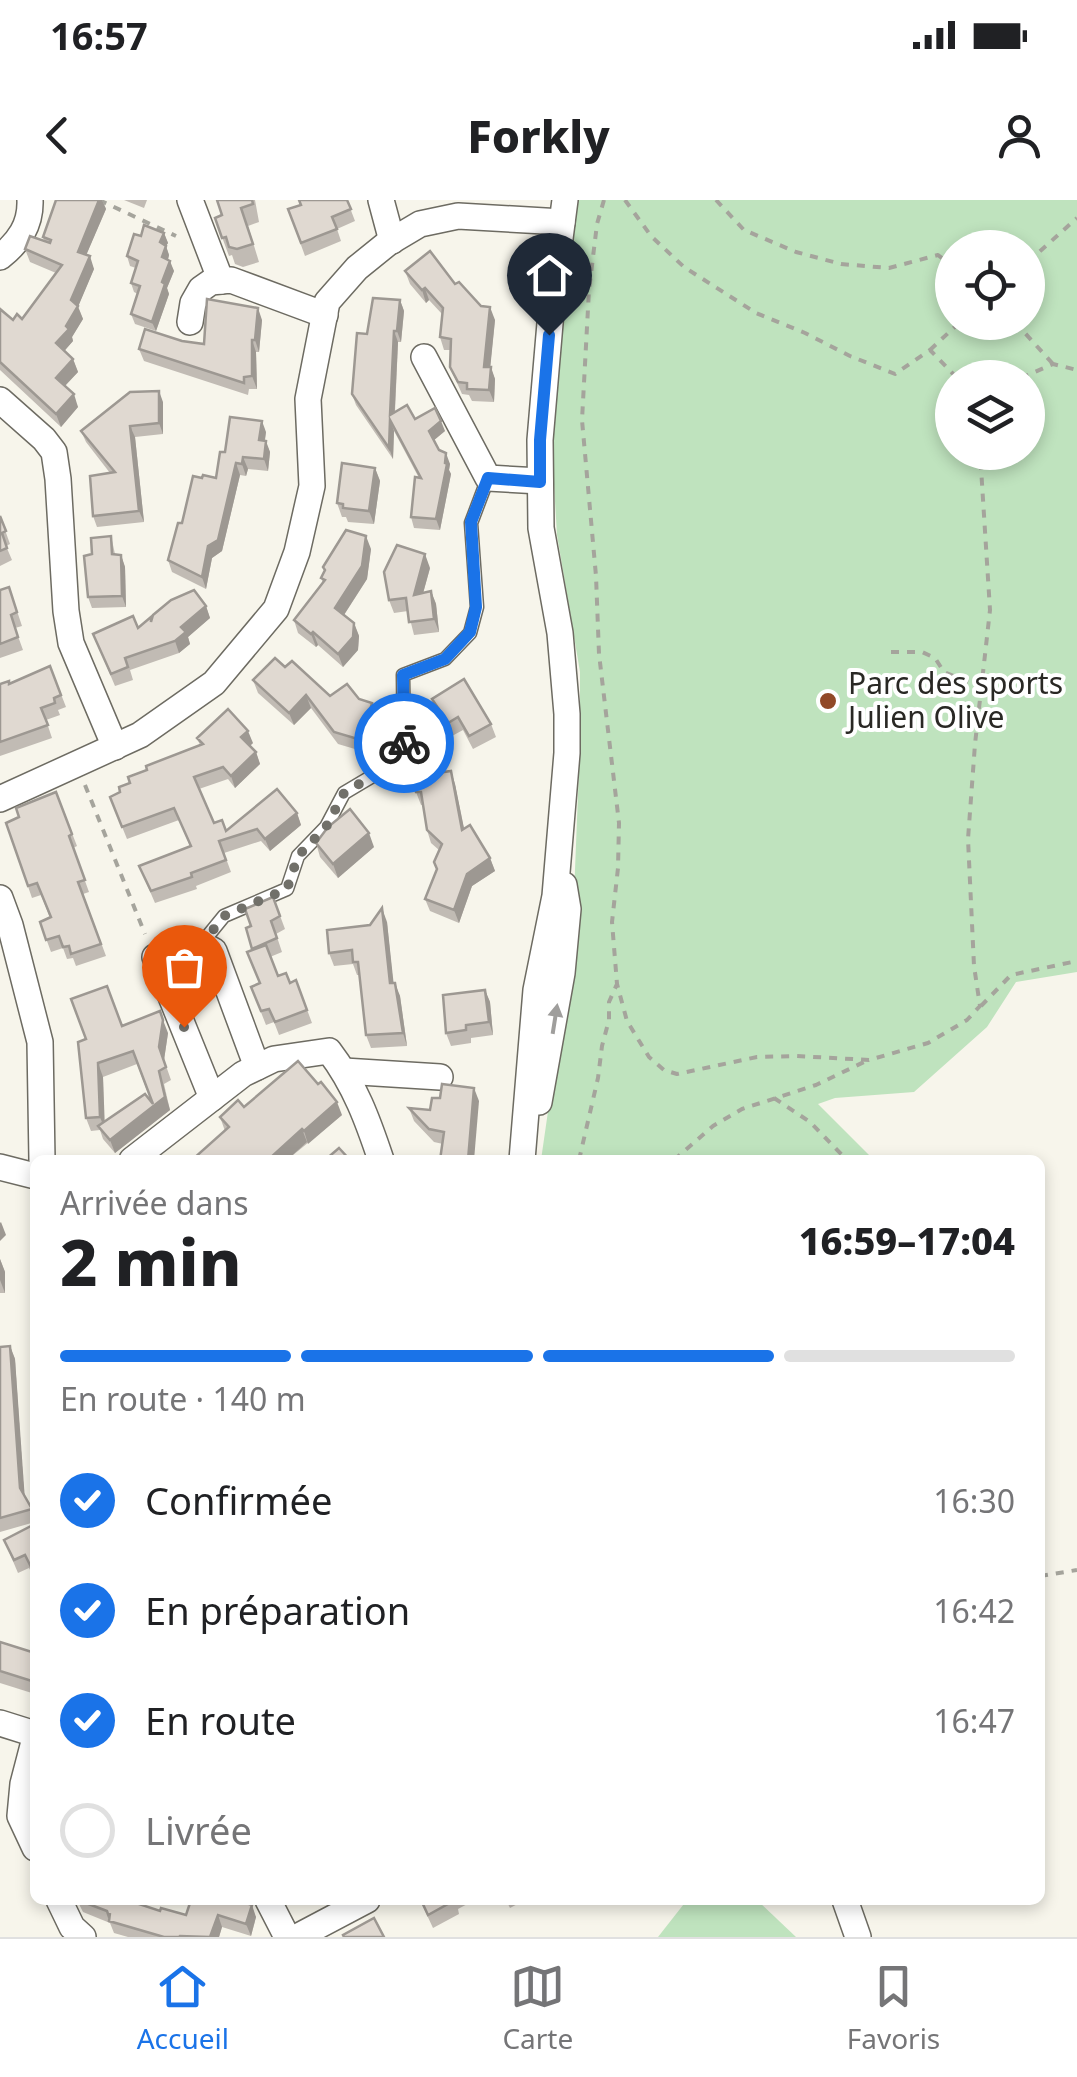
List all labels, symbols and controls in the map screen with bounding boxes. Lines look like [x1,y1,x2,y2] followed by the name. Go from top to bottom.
[50,9,148,61] text: 16:57
[467,105,610,166] text: Forkly
[30,108,85,163] icon: back
[992,108,1047,163] icon: person
[935,230,1045,470] map controls
[935,230,1045,340] button: locate
[507,233,592,336] pin
[522,248,577,303] icon: home
[935,360,1045,470] button: layers
[845,662,1063,737] place label: Parc des sports Julien Olive
[817,690,839,712] marker: Parc des sports Julien Olive
[354,693,454,793] courier
[377,716,432,771] icon: bike
[142,925,227,1028] pin
[157,940,212,995] icon: bag
[548,1003,563,1034] one-way arrow
[60,1181,249,1224] text: Arrivée dans
[799,1214,1015,1266] text: 16:59–17:04
[60,1217,242,1305] text: 2 min
[60,1377,306,1420] text: En route · 140 m
[60,1473,115,1528] icon: check
[145,1474,332,1526] text: Confirmée
[933,1479,1015,1522] text: 16:30
[60,1583,115,1638] icon: check
[145,1584,410,1636] text: En préparation
[933,1589,1015,1632] text: 16:42
[60,1693,115,1748] icon: check
[145,1694,296,1746] text: En route
[933,1699,1015,1742] text: 16:47
[145,1804,252,1856] text: Livrée
[137,1959,229,2057] tab: Accueil
[502,1959,573,2057] tab: Carte
[847,1959,940,2057] tab: Favoris

